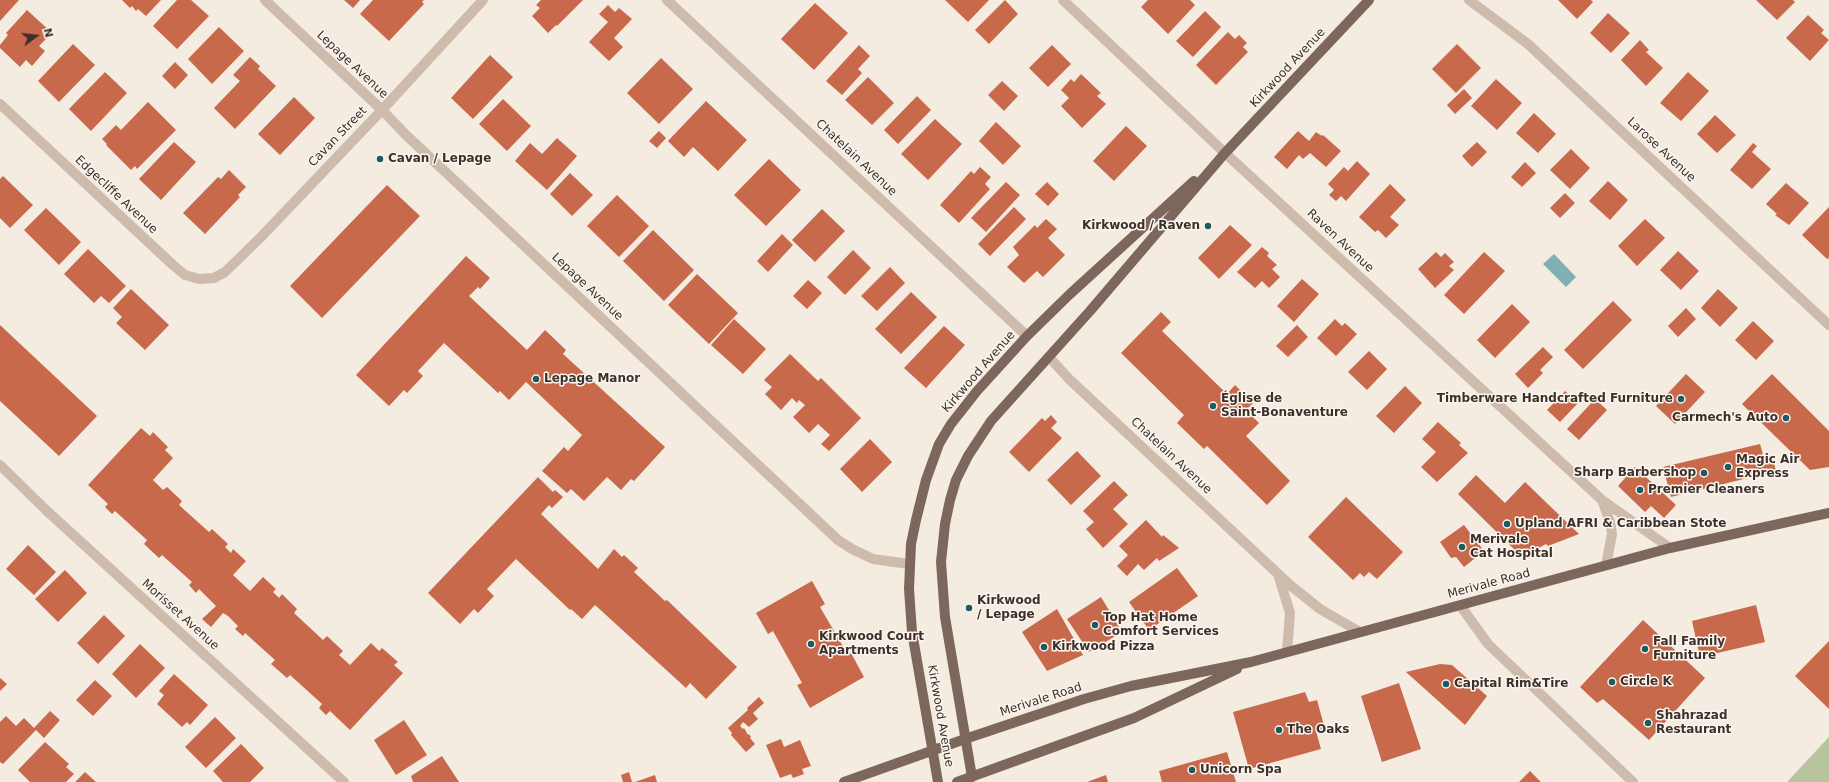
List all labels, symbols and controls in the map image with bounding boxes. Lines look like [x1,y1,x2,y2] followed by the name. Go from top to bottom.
[16,16,56,56] north arrow
[1247,25,1329,111] street label: Kirkwood Avenue
[41,27,56,39] text: N
[313,28,391,102] street label: Lepage Avenue
[306,104,370,170] street label: Cavan Street
[1624,115,1698,185] street label: Larose Avenue
[813,117,899,199] street label: Chatelain Avenue
[388,152,491,166] place label: Cavan / Lepage
[72,153,160,237] street label: Edgecliffe Avenue
[375,154,385,164] marker: Cavan / Lepage
[1304,206,1376,276] street label: Raven Avenue
[1082,219,1200,233] place label: Kirkwood / Raven
[1203,221,1213,231] marker: Kirkwood / Raven
[548,250,626,324] street label: Lepage Avenue
[940,328,1018,416] street label: Kirkwood Avenue
[544,372,640,386] place label: Lepage Manor
[531,374,541,384] marker: Lepage Manor
[1221,392,1348,420] place label: Église de Saint-Bonaventure
[1437,392,1673,406] place label: Timberware Handcrafted Furniture
[1676,394,1686,404] marker: Timberware Handcrafted Furniture
[1208,401,1218,411] marker: Église de Saint-Bonaventure
[1672,411,1778,425] place label: Carmech's Auto
[1781,413,1791,423] marker: Carmech's Auto
[1128,415,1214,497] street label: Chatelain Avenue
[1736,453,1799,481] place label: Magic Air Express
[1723,462,1733,472] marker: Magic Air Express
[1574,466,1696,480] place label: Sharp Barbershop
[1699,468,1709,478] marker: Sharp Barbershop
[1648,483,1765,497] place label: Premier Cleaners
[1635,485,1645,495] marker: Premier Cleaners
[1515,517,1726,531] place label: Upland AFRI & Caribbean Stote
[1502,519,1512,529] marker: Upland AFRI & Caribbean Stote
[1470,533,1553,561] place label: Merivale Cat Hospital
[1457,542,1467,552] marker: Merivale Cat Hospital
[1446,566,1532,602] street label: Merivale Road
[138,577,222,653] street label: Morisset Avenue
[977,594,1040,622] place label: Kirkwood / Lepage
[964,603,974,613] marker: Kirkwood / Lepage
[1103,611,1219,639] place label: Top Hat Home Comfort Services
[1090,620,1100,630] marker: Top Hat Home Comfort Services
[819,630,924,658] place label: Kirkwood Court Apartments
[1653,635,1725,663] place label: Fall Family Furniture
[806,639,816,649] marker: Kirkwood Court Apartments
[1052,640,1155,654] place label: Kirkwood Pizza
[1039,642,1049,652] marker: Kirkwood Pizza
[1640,644,1650,654] marker: Fall Family Furniture
[924,664,956,768] street label: Kirkwood Avenue
[1620,675,1672,689] place label: Circle K
[1454,677,1568,691] place label: Capital Rim&Tire
[1607,677,1617,687] marker: Circle K
[1441,679,1451,689] marker: Capital Rim&Tire
[998,680,1084,720] street label: Merivale Road
[1656,709,1731,737] place label: Shahrazad Restaurant
[1643,718,1653,728] marker: Shahrazad Restaurant
[1287,723,1349,737] place label: The Oaks
[1274,725,1284,735] marker: The Oaks
[1200,763,1282,777] place label: Unicorn Spa
[1187,765,1197,775] marker: Unicorn Spa

